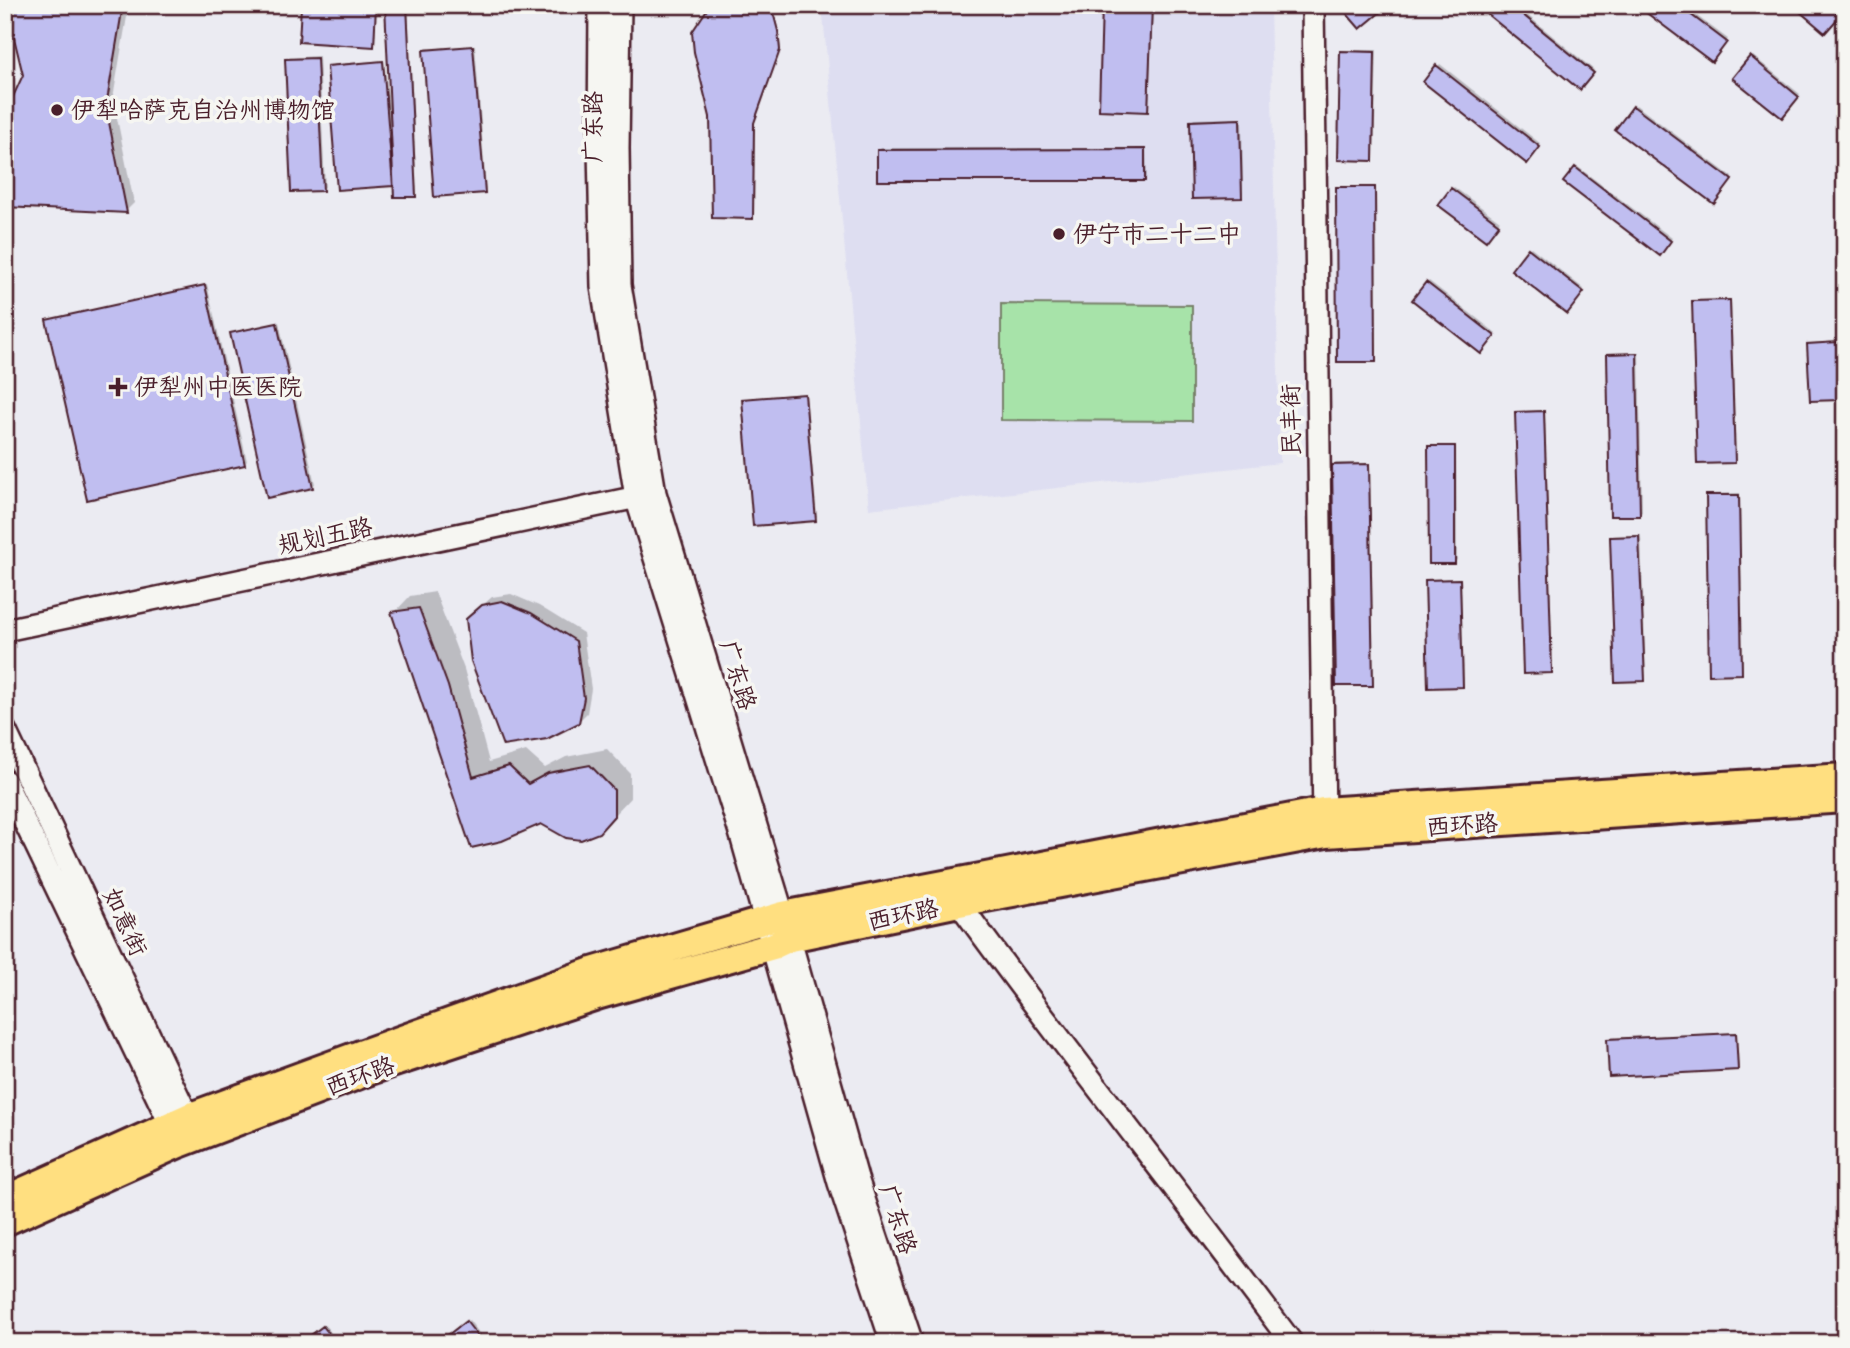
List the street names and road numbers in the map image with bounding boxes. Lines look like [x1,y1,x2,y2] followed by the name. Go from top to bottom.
[578,91,613,163] street label: 广东路
[1275,384,1312,456] street label: 民丰街
[275,511,376,566] street label: 规划五路
[708,636,763,715] street label: 广东路
[1425,808,1499,847] street label: 西环路
[92,883,154,963] street label: 如意街
[865,893,942,942] street label: 西环路
[321,1050,401,1107] street label: 西环路
[868,1180,923,1259] street label: 广东路

